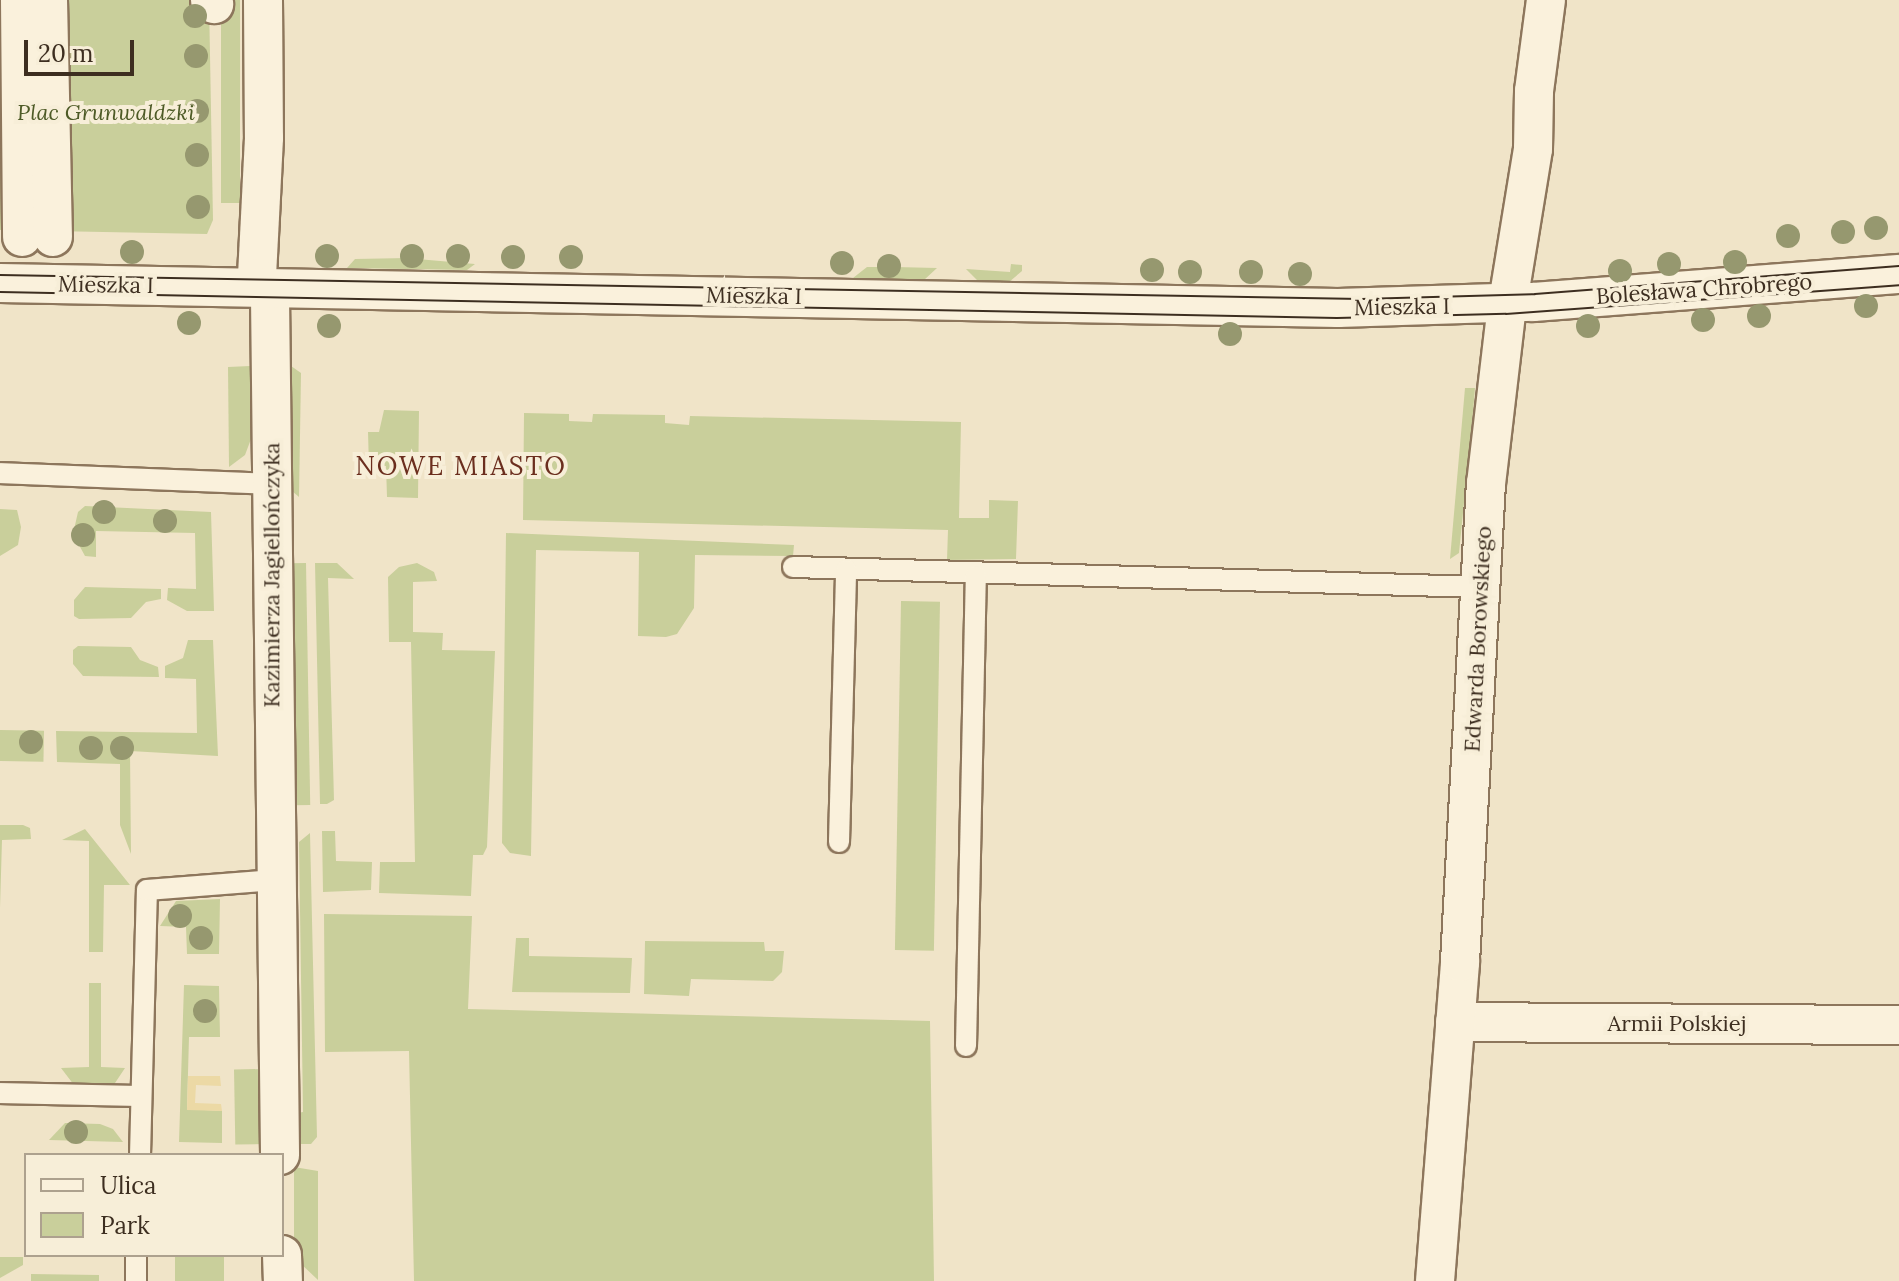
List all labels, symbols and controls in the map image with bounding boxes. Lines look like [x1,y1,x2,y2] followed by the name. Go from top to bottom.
[28,24,138,74] scale bar
[38,38,94,69] text: 20 m
[17,100,195,126] park label: Plac Grunwaldzki
[1595,268,1813,310] street label: Bolesława Chrobrego
[58,271,154,299] street label: Mieszka I
[706,282,802,310] street label: Mieszka I
[1354,293,1450,321] street label: Mieszka I
[259,442,285,708] street label: Kazimierza Jagiellończyka
[355,450,567,482] district label: NOWE MIASTO
[1459,525,1497,753] street label: Edwarda Borowskiego
[1608,1011,1746,1037] street label: Armii Polskiej
[24,1153,284,1257] legend
[100,1170,156,1201] text: Ulica
[100,1210,150,1241] text: Park

